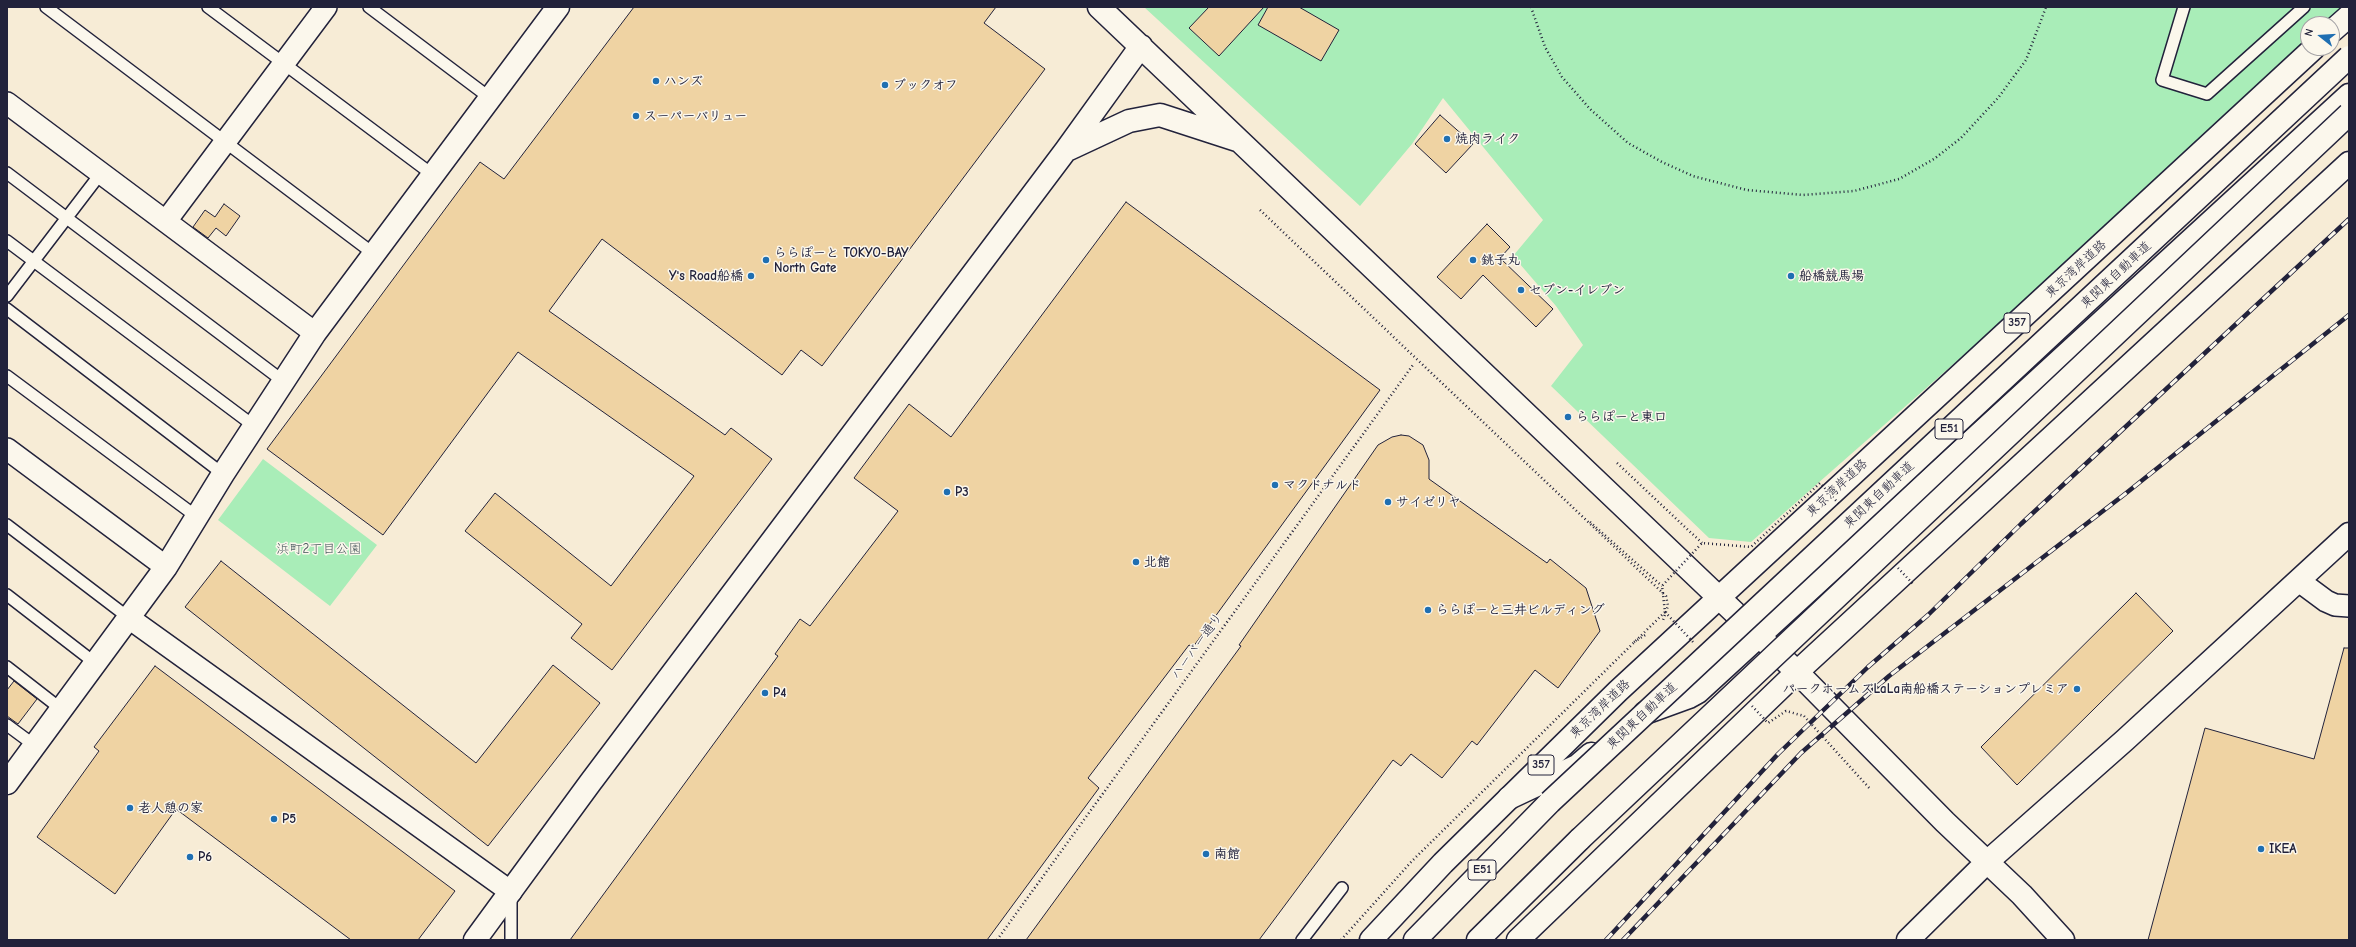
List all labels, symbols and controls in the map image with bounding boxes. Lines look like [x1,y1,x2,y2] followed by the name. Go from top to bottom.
[2300,16,2340,56] north arrow
[2302,27,2316,38] text: N
[664,73,703,89] place label: ハンズ
[651,76,661,86] marker: ハンズ
[893,77,958,93] place label: ブックオフ
[880,80,890,90] marker: ブックオフ
[644,108,747,124] place label: スーパーバリュー
[631,111,641,121] marker: スーパーバリュー
[1455,131,1520,147] place label: 焼肉ライク
[1442,134,1452,144] marker: 焼肉ライク
[2042,237,2110,301] street label: 東京湾岸道路
[2077,238,2155,312] street label: 東関東自動車道
[774,245,909,276] place label: ららぽーと TOKYO−BAY North Gate
[1481,252,1520,268] place label: 銚子丸
[761,255,771,265] marker: ららぽーと TOKYO−BAY North Gate
[1468,255,1478,265] marker: 銚子丸
[669,268,743,284] place label: Y's Road船橋
[1799,268,1864,284] place label: 船橋競馬場
[746,271,756,281] marker: Y's Road船橋
[1786,271,1796,281] marker: 船橋競馬場
[1529,282,1625,298] place label: セブン-イレブン
[1516,285,1526,295] marker: セブン-イレブン
[2004,313,2030,333] road number: 357
[1576,409,1667,425] place label: ららぽーと東口
[1563,412,1573,422] marker: ららぽーと東口
[1935,419,1963,439] road number: E51
[1803,456,1871,520] street label: 東京湾岸道路
[1840,458,1918,532] street label: 東関東自動車道
[1283,477,1361,493] place label: マクドナルド
[1270,480,1280,490] marker: マクドナルド
[955,484,969,500] place label: P3
[942,487,952,497] marker: P3
[1396,494,1461,510] place label: サイゼリヤ
[1383,497,1393,507] marker: サイゼリヤ
[277,541,361,557] park label: 浜町2丁目公園
[1144,554,1170,570] place label: 北館
[1131,557,1141,567] marker: 北館
[1436,602,1605,618] place label: ららぽーと三井ビルディング
[1423,605,1433,615] marker: ららぽーと三井ビルディング
[1168,610,1226,682] street label: ハーバー通り
[1567,676,1633,742] street label: 東京湾岸道路
[1603,679,1681,753] street label: 東関東自動車道
[1782,681,2069,697] place label: パークホームズLaLa南船橋ステーションプレミア
[2072,684,2082,694] marker: パークホームズLaLa南船橋ステーションプレミア
[773,685,786,701] place label: P4
[760,688,770,698] marker: P4
[1528,755,1554,775] road number: 357
[138,800,203,816] place label: 老人憩の家
[125,803,135,813] marker: 老人憩の家
[282,811,296,827] place label: P5
[269,814,279,824] marker: P5
[2269,841,2296,857] place label: IKEA
[2256,844,2266,854] marker: IKEA
[1214,846,1240,862] place label: 南館
[198,849,212,865] place label: P6
[1201,849,1211,859] marker: 南館
[185,852,195,862] marker: P6
[1468,860,1496,880] road number: E51

